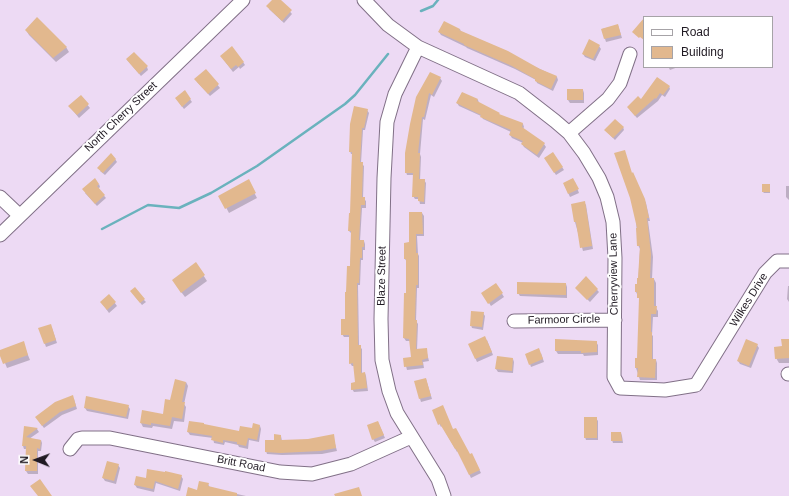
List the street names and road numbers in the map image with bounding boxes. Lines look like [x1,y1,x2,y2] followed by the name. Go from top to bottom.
[82,79,160,155] street label: North Cherry Street
[607,233,621,315] street label: Cherryview Lane
[375,246,389,306] street label: Blaze Street
[727,271,771,329] street label: Wilkes Drive
[528,313,600,327] street label: Farmoor Circle
[216,453,266,475] street label: Britt Road

